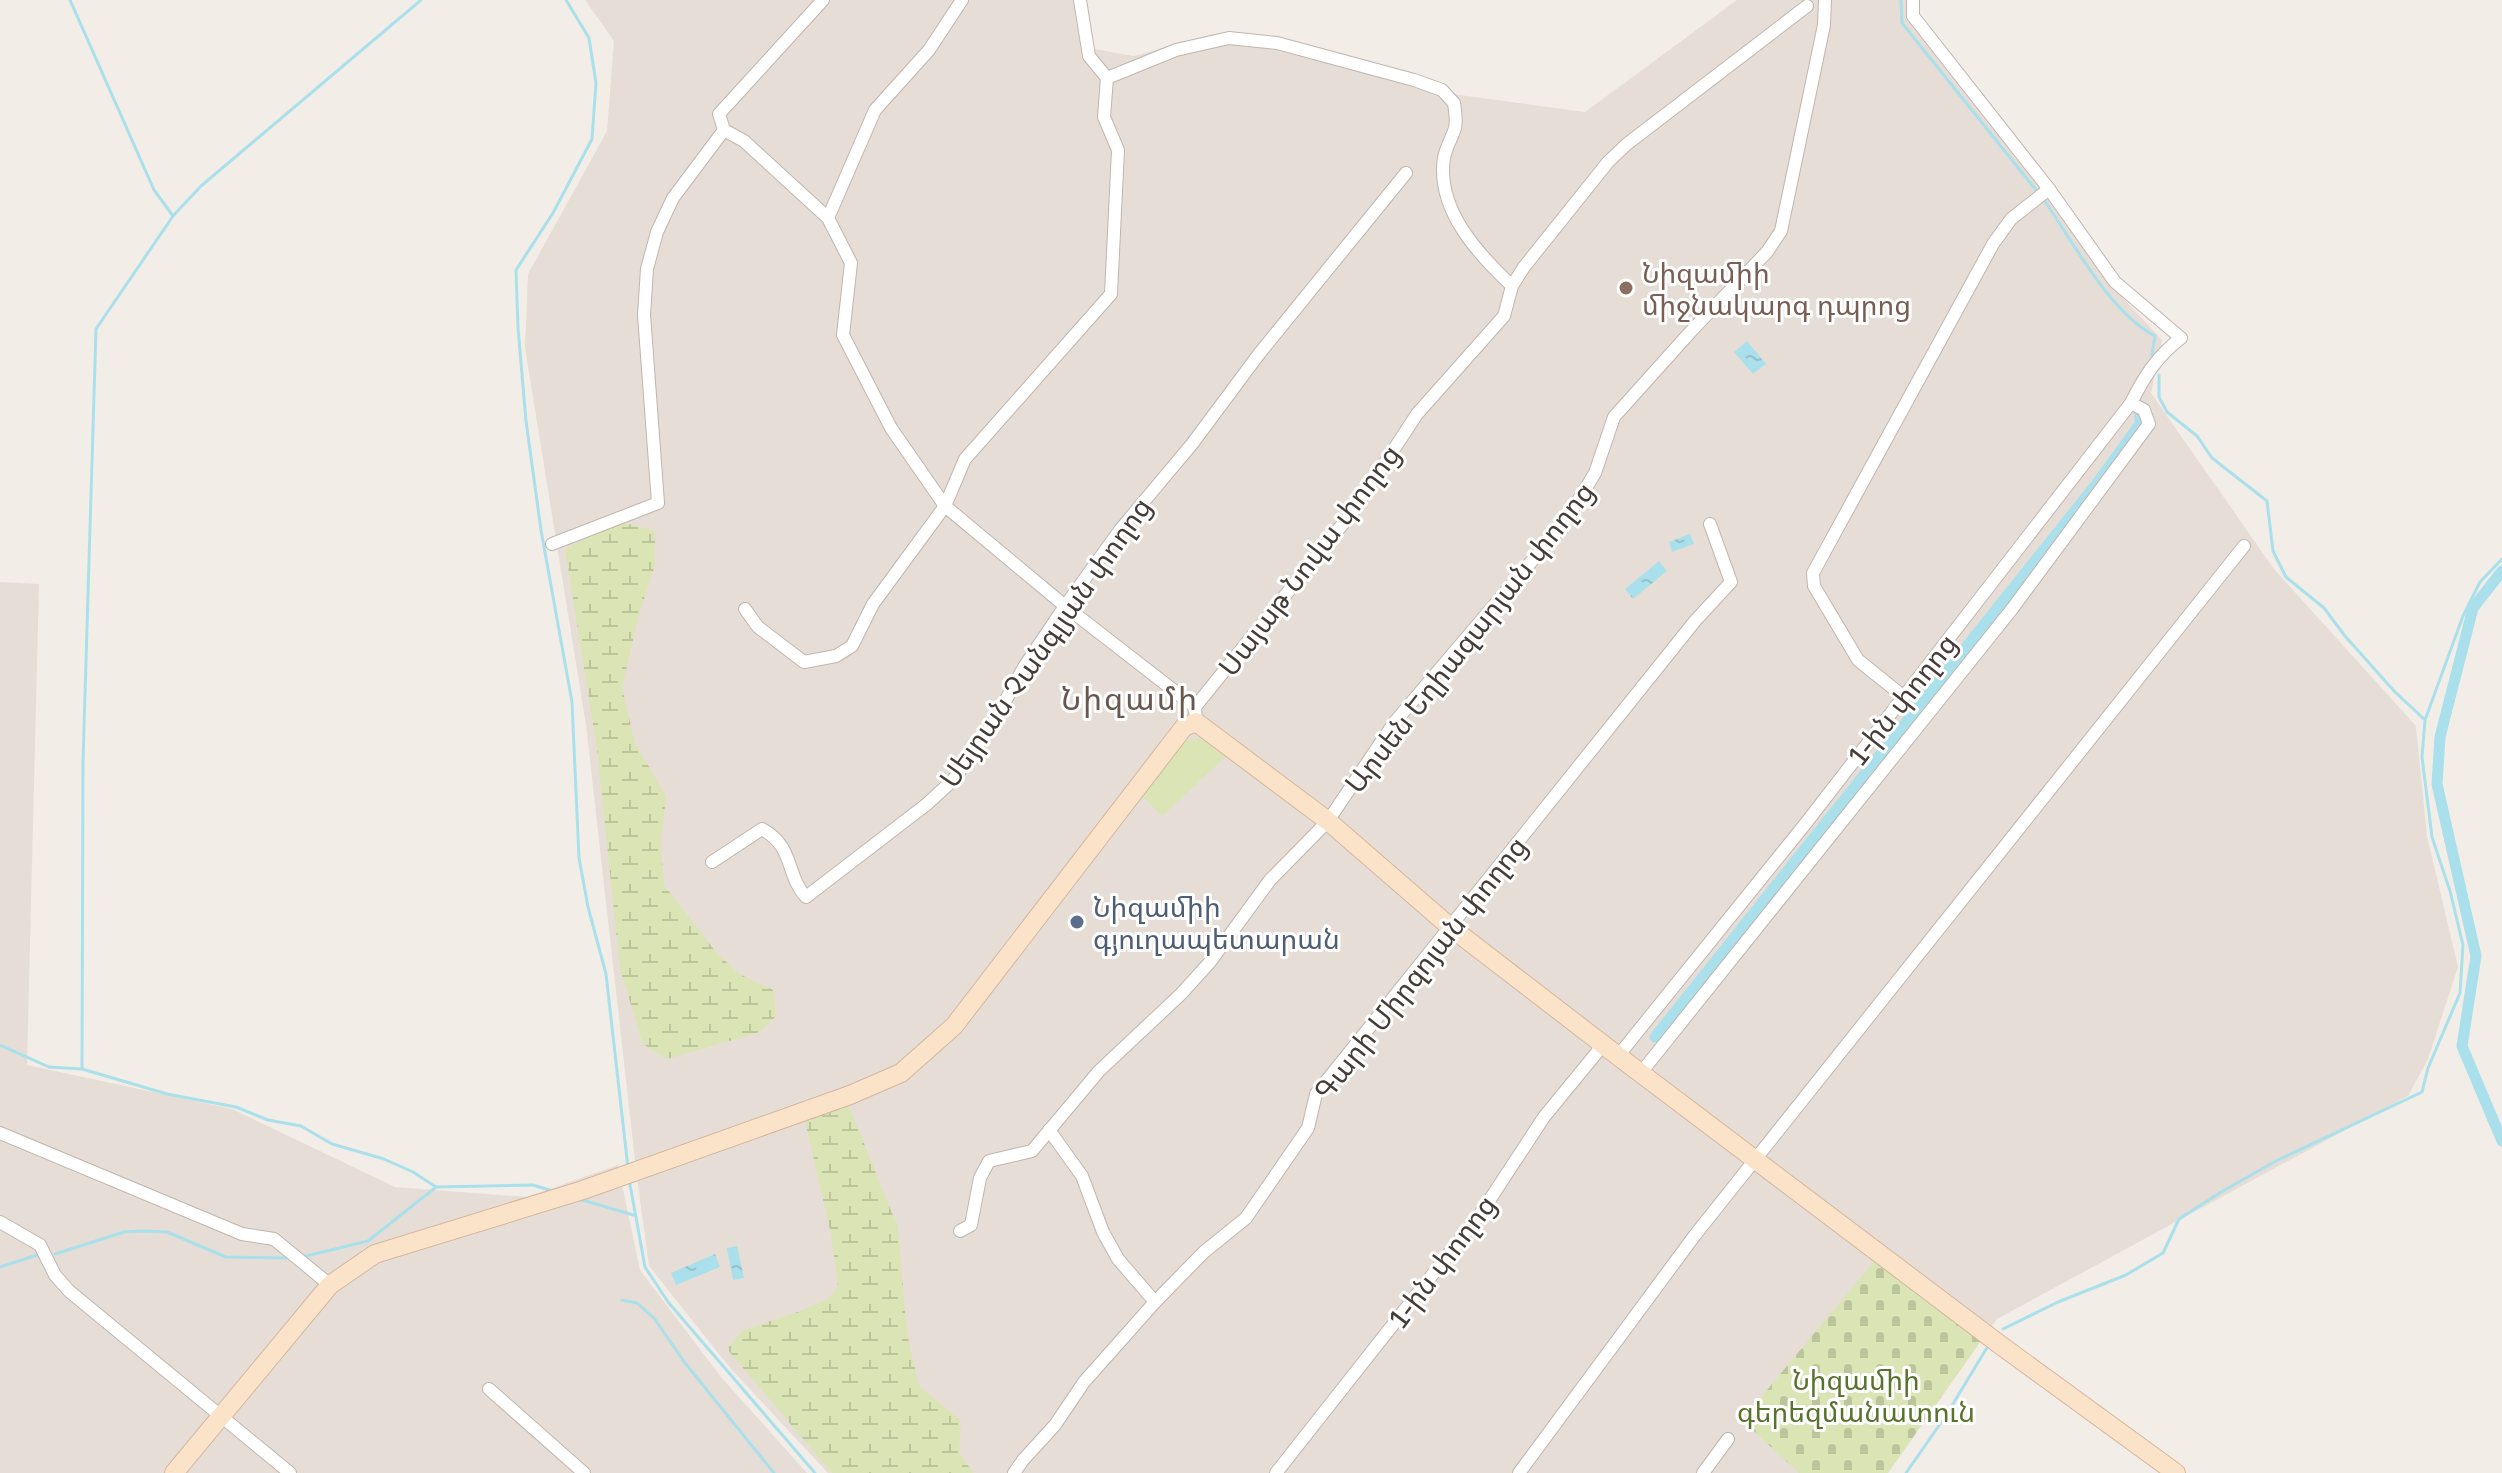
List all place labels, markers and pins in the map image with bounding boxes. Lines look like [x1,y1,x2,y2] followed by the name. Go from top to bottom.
[1642,256,1911,322] place label: Նիզամիի միջնակարգ դպրոց
[1617,279,1635,297] marker: Նիզամիի միջնակարգ դպրոց
[1093,890,1340,956] place label: Նիզամիի գյուղապետարան
[1068,913,1086,931] marker: Նիզամիի գյուղապետարան

